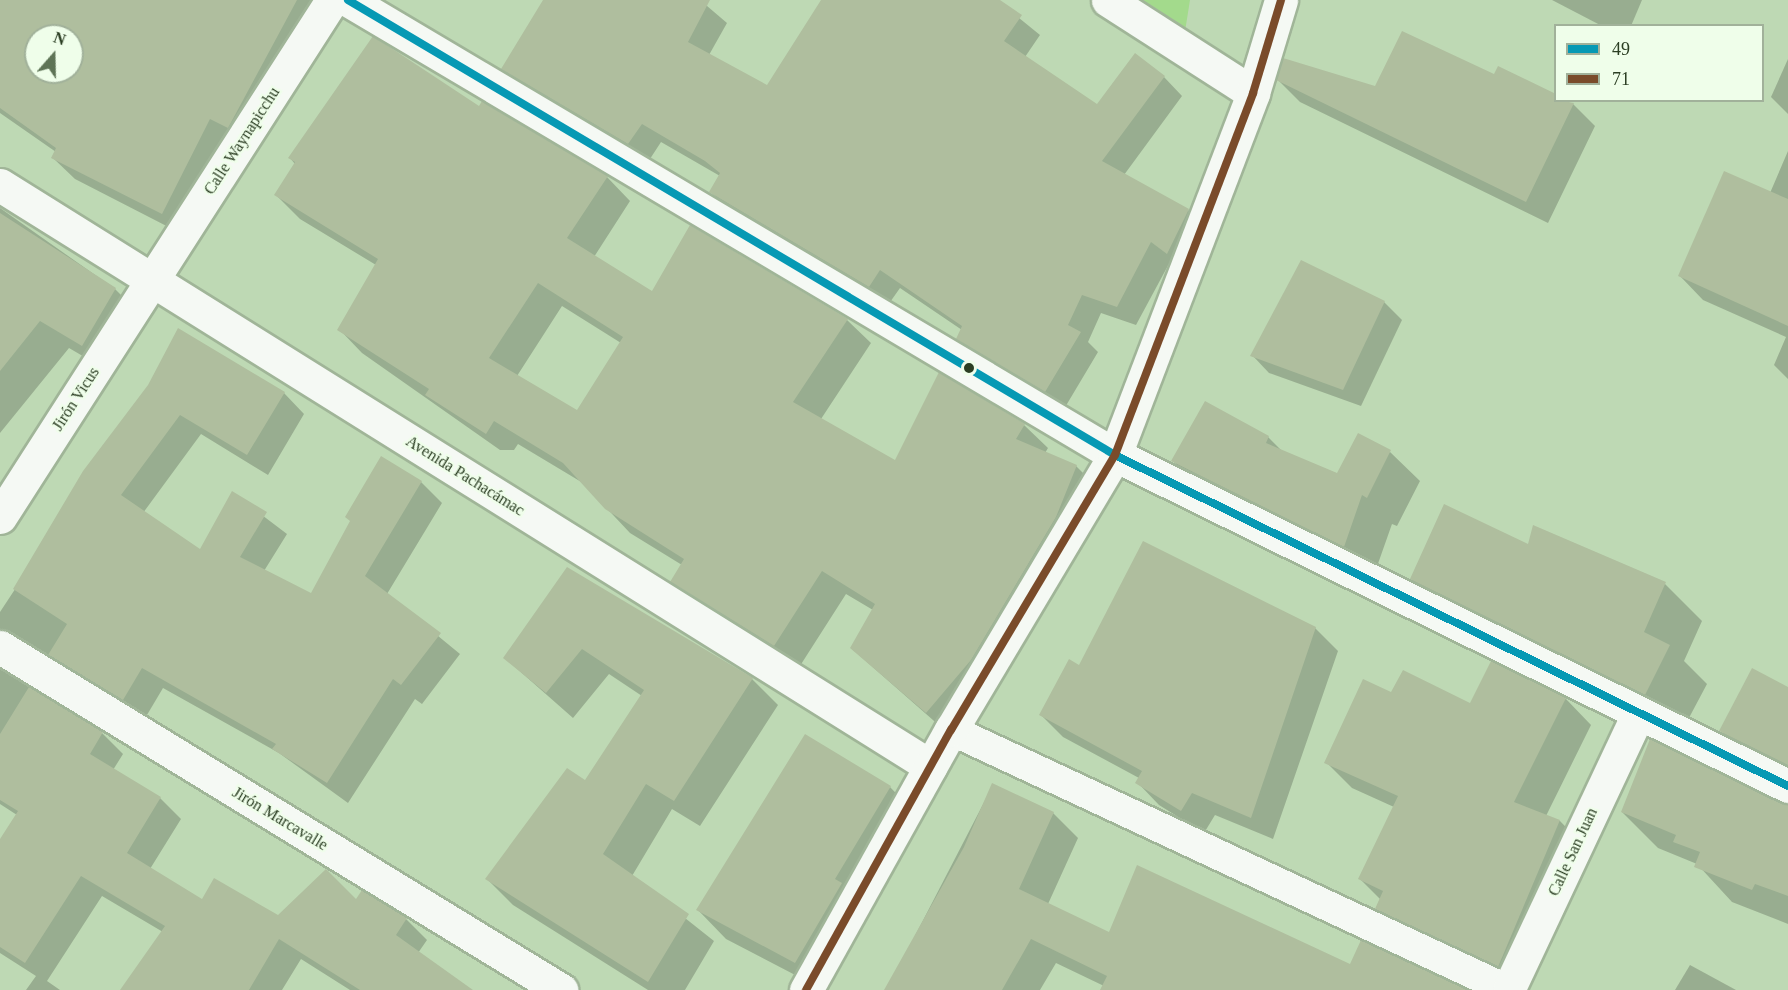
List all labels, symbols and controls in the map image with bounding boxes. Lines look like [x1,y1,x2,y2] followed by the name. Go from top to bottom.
[24,24,84,84] north arrow
[1554,24,1764,102] legend
[51,29,68,48] text: N
[1612,39,1630,59] text: 49
[1612,69,1630,89] text: 71
[200,84,284,198] street label: Calle Waynapicchu
[963,362,975,374] unlabelled marker
[48,363,104,435] street label: Jirón Vicus
[402,432,528,520] street label: Avenida Pachacámac
[229,783,331,855] street label: Jirón Marcavalle
[1544,805,1602,899] street label: Calle San Juan

